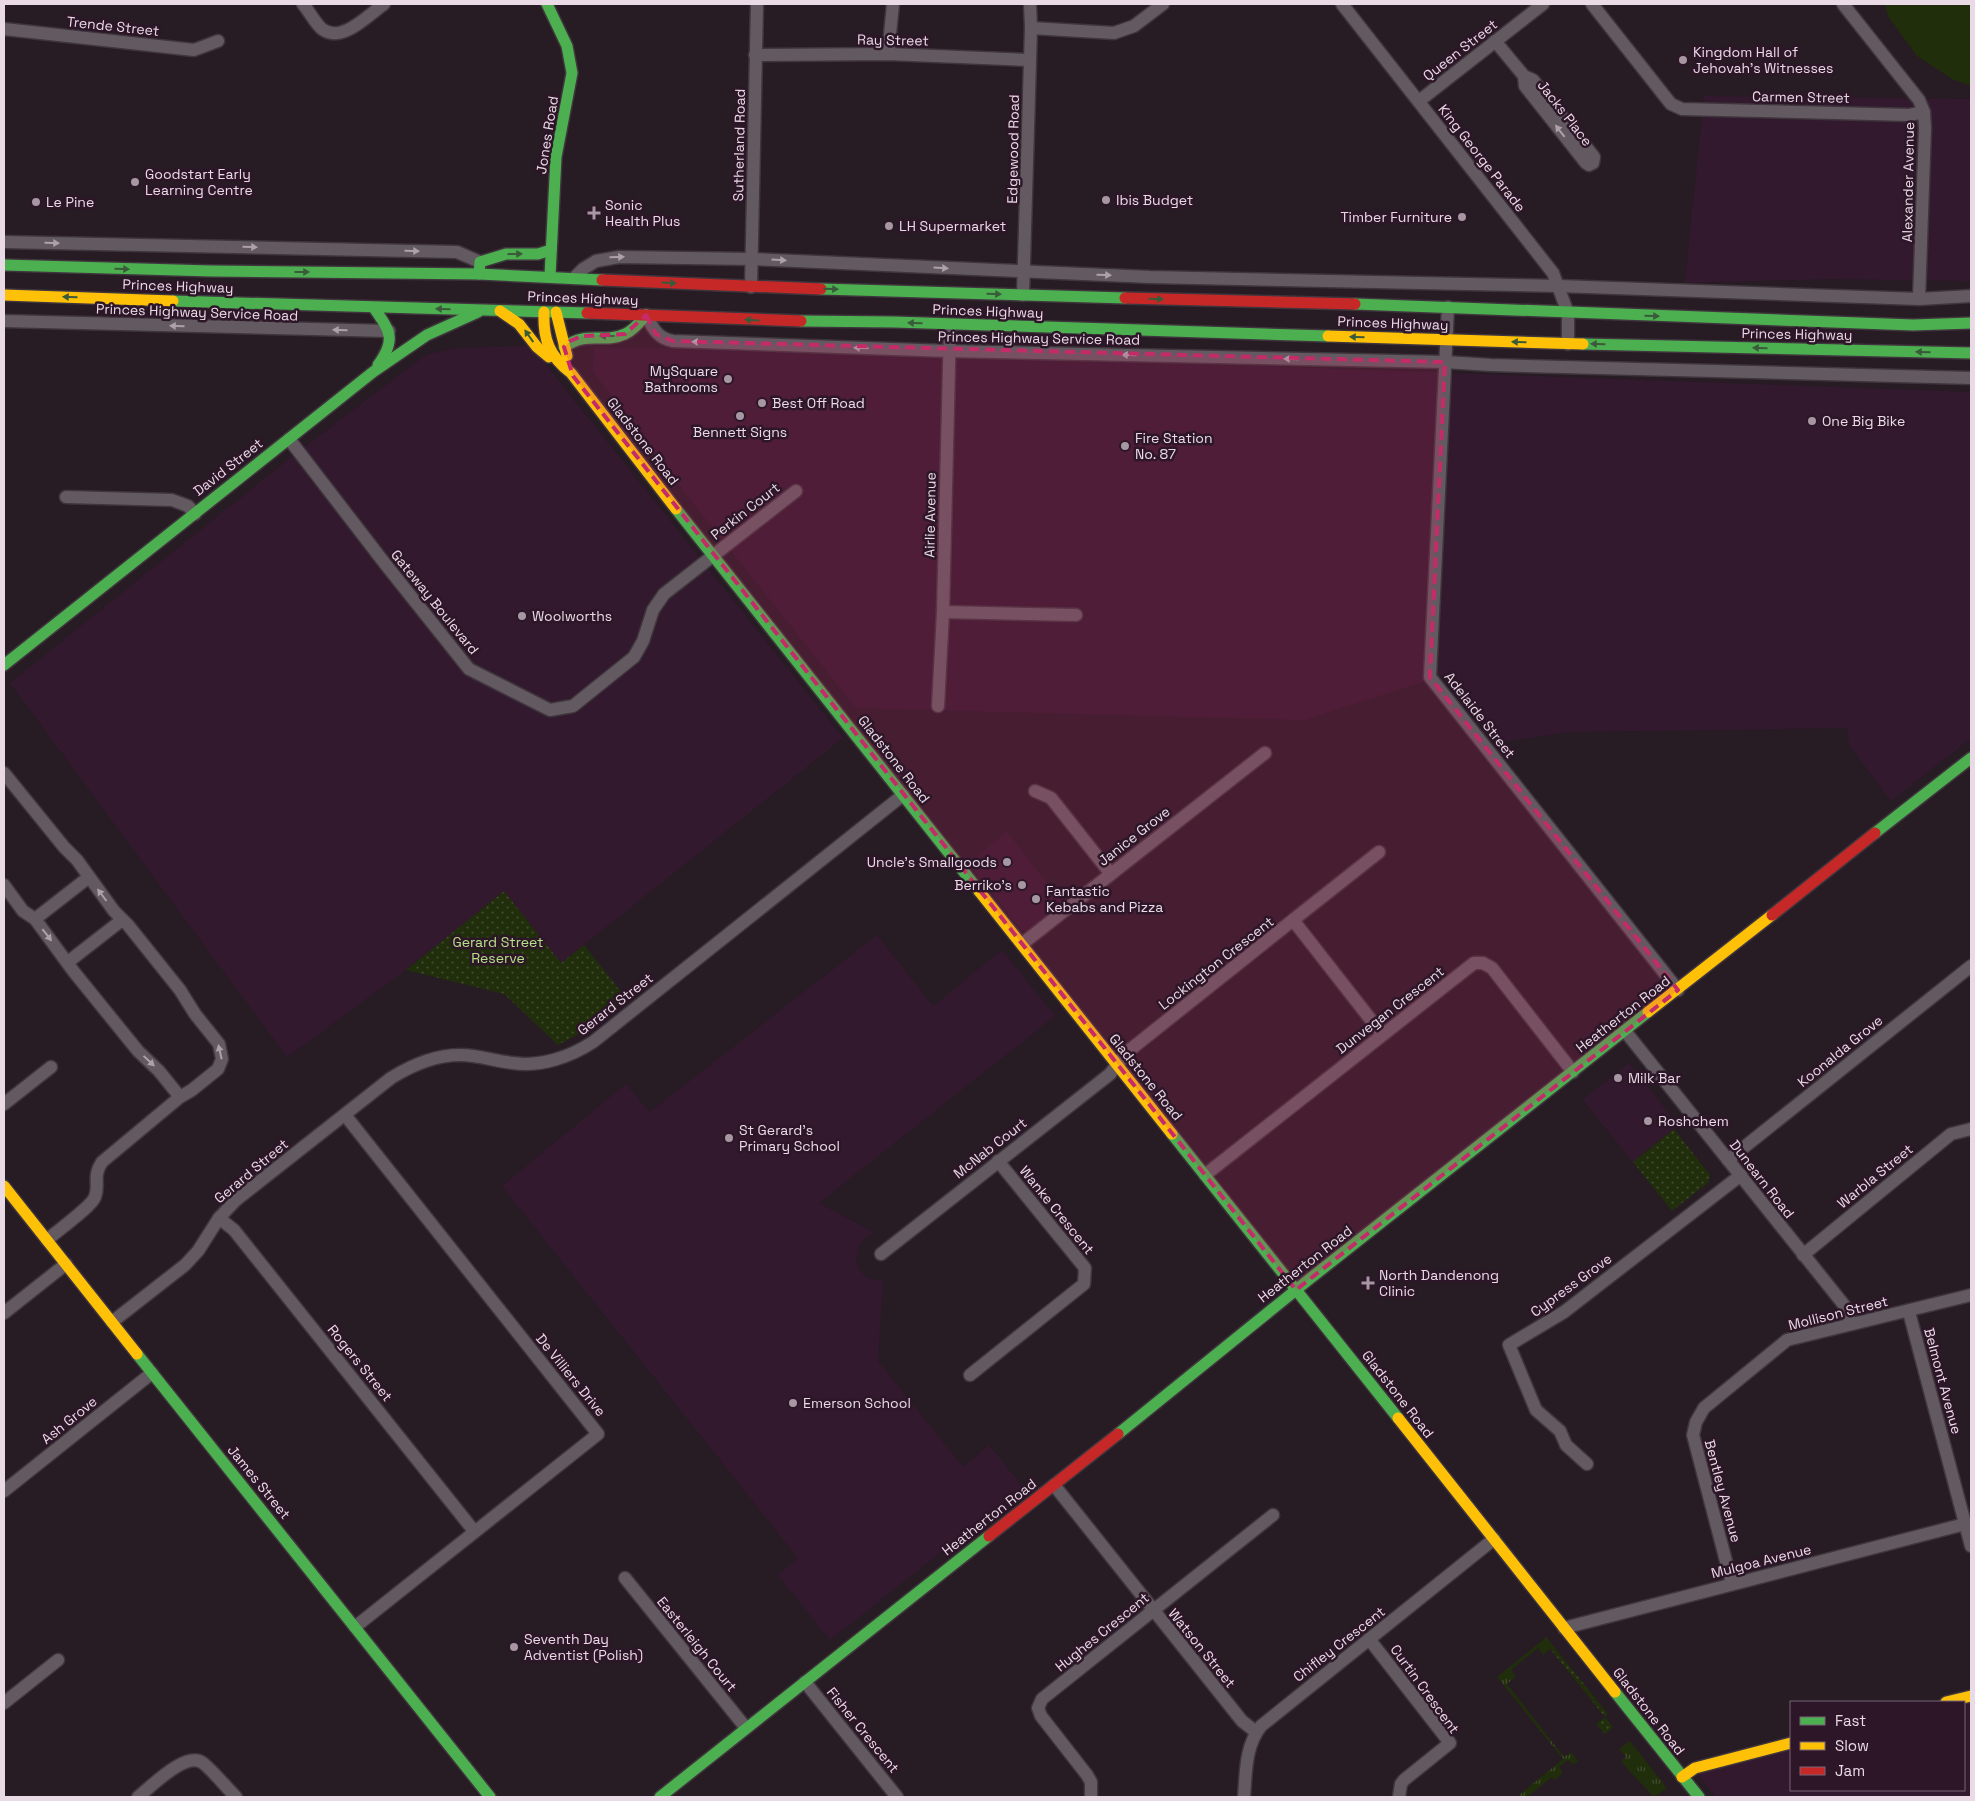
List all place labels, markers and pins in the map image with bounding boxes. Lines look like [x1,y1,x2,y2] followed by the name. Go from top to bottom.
[1693,43,1833,77] place label: Kingdom Hall of Jehovah's Witnesses
[1677,54,1689,66] marker: Kingdom Hall of Jehovah's Witnesses
[145,165,253,199] place label: Goodstart Early Learning Centre
[129,176,141,188] marker: Goodstart Early Learning Centre
[1116,191,1193,209] place label: Ibis Budget
[46,193,94,211] place label: Le Pine
[1100,194,1112,206] marker: Ibis Budget
[30,196,42,208] marker: Le Pine
[605,196,680,230] place label: Sonic Health Plus
[587,206,601,220] marker: Sonic Health Plus
[1341,208,1452,226] place label: Timber Furniture
[1456,211,1468,223] marker: Timber Furniture
[899,217,1006,235] place label: LH Supermarket
[883,220,895,232] marker: LH Supermarket
[644,362,718,396] place label: MySquare Bathrooms
[722,373,734,385] marker: MySquare Bathrooms
[772,394,865,412] place label: Best Off Road
[756,397,768,409] marker: Best Off Road
[734,410,746,422] marker: Bennett Signs
[1822,412,1905,430] place label: One Big Bike
[1806,415,1818,427] marker: One Big Bike
[693,423,787,441] place label: Bennett Signs
[1135,429,1213,463] place label: Fire Station No. 87
[1119,440,1131,452] marker: Fire Station No. 87
[532,607,612,625] place label: Woolworths
[516,610,528,622] marker: Woolworths
[867,853,997,871] place label: Uncle's Smallgoods
[1001,856,1013,868] marker: Uncle's Smallgoods
[954,876,1012,894] place label: Berriko's
[1016,879,1028,891] marker: Berriko's
[1046,882,1163,916] place label: Fantastic Kebabs and Pizza
[1030,893,1042,905] marker: Fantastic Kebabs and Pizza
[1628,1069,1681,1087] place label: Milk Bar
[1612,1072,1624,1084] marker: Milk Bar
[1658,1112,1729,1130] place label: Roshchem
[1642,1115,1654,1127] marker: Roshchem
[739,1121,840,1155] place label: St Gerard's Primary School
[723,1132,735,1144] marker: St Gerard's Primary School
[1379,1266,1499,1300] place label: North Dandenong Clinic
[1361,1276,1375,1290] marker: North Dandenong Clinic
[803,1394,911,1412] place label: Emerson School
[787,1397,799,1409] marker: Emerson School
[524,1630,643,1664] place label: Seventh Day Adventist (Polish)
[508,1641,520,1653] marker: Seventh Day Adventist (Polish)

